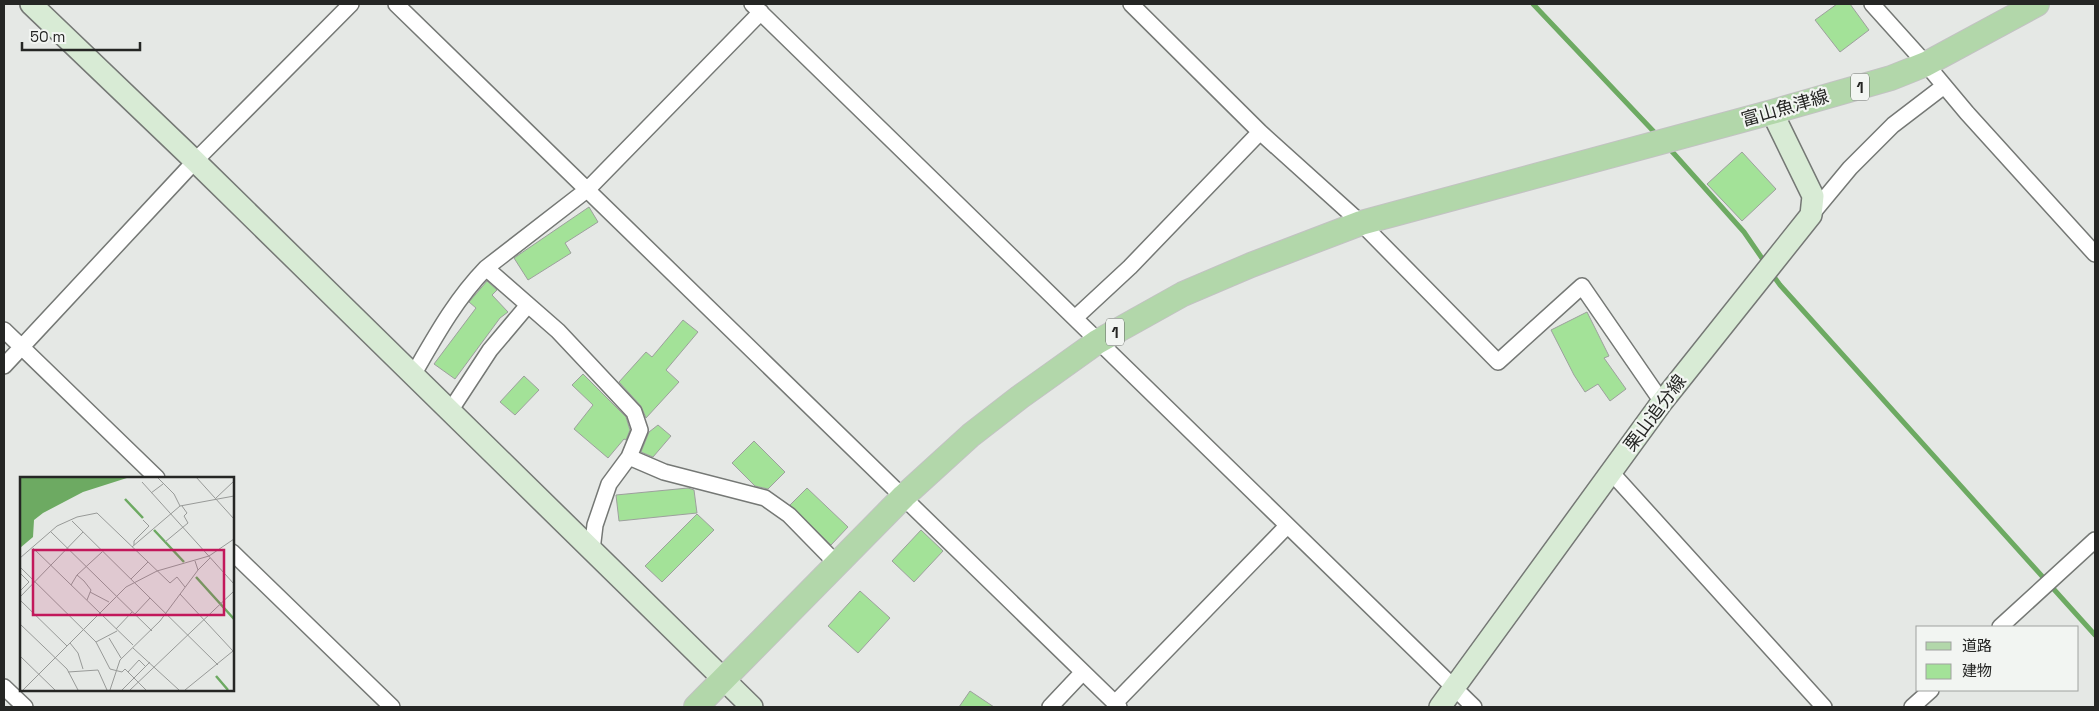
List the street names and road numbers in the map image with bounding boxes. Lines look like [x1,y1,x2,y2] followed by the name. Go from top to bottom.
[1851,74,1869,100] road number: 1
[1738,84,1831,131] street label: 富山魚津線
[1106,318,1124,346] road number: 1
[1618,370,1691,456] street label: 栗山追分線

